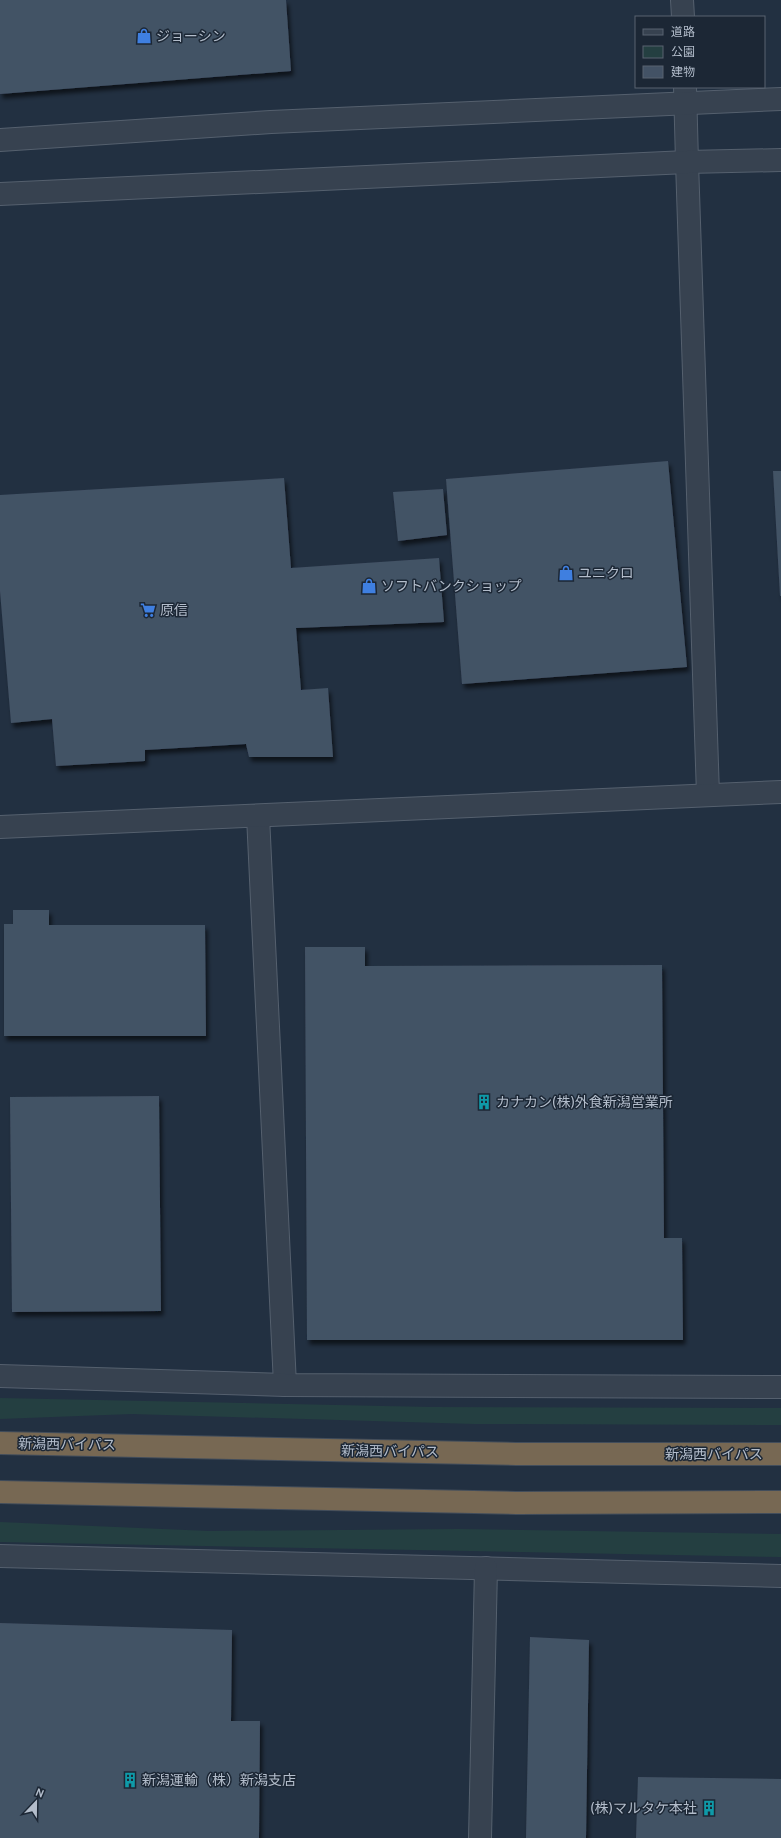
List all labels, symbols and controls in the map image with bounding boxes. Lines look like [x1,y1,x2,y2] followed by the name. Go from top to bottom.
[635,16,765,88] legend
[671,24,695,39] text: 道路
[135,27,153,45] shop icon: ジョーシン
[156,27,226,45] place label: ジョーシン
[671,44,695,59] text: 公園
[671,64,695,79] text: 建物
[557,564,575,582] shop icon: ユニクロ
[578,564,634,582] place label: ユニクロ
[360,577,378,595] shop icon: ソフトバンクショップ
[381,577,522,595] place label: ソフトバンクショップ
[139,601,157,619] supermarket icon: 原信
[160,601,188,619] place label: 原信
[475,1093,493,1111] building icon: カナカン(株)外食新潟営業所
[496,1093,673,1111] place label: カナカン(株)外食新潟営業所
[18,1434,116,1454] street label: 新潟西バイパス
[341,1441,439,1461] street label: 新潟西バイパス
[665,1445,763,1463] street label: 新潟西バイパス
[121,1771,139,1789] building icon: 新潟運輸（株）新潟支店
[142,1771,296,1789] place label: 新潟運輸（株）新潟支店
[16,1782,56,1822] north arrow
[34,1785,46,1801] text: N
[590,1799,697,1817] place label: (株)マルタケ本社
[700,1799,718,1817] building icon: (株)マルタケ本社

